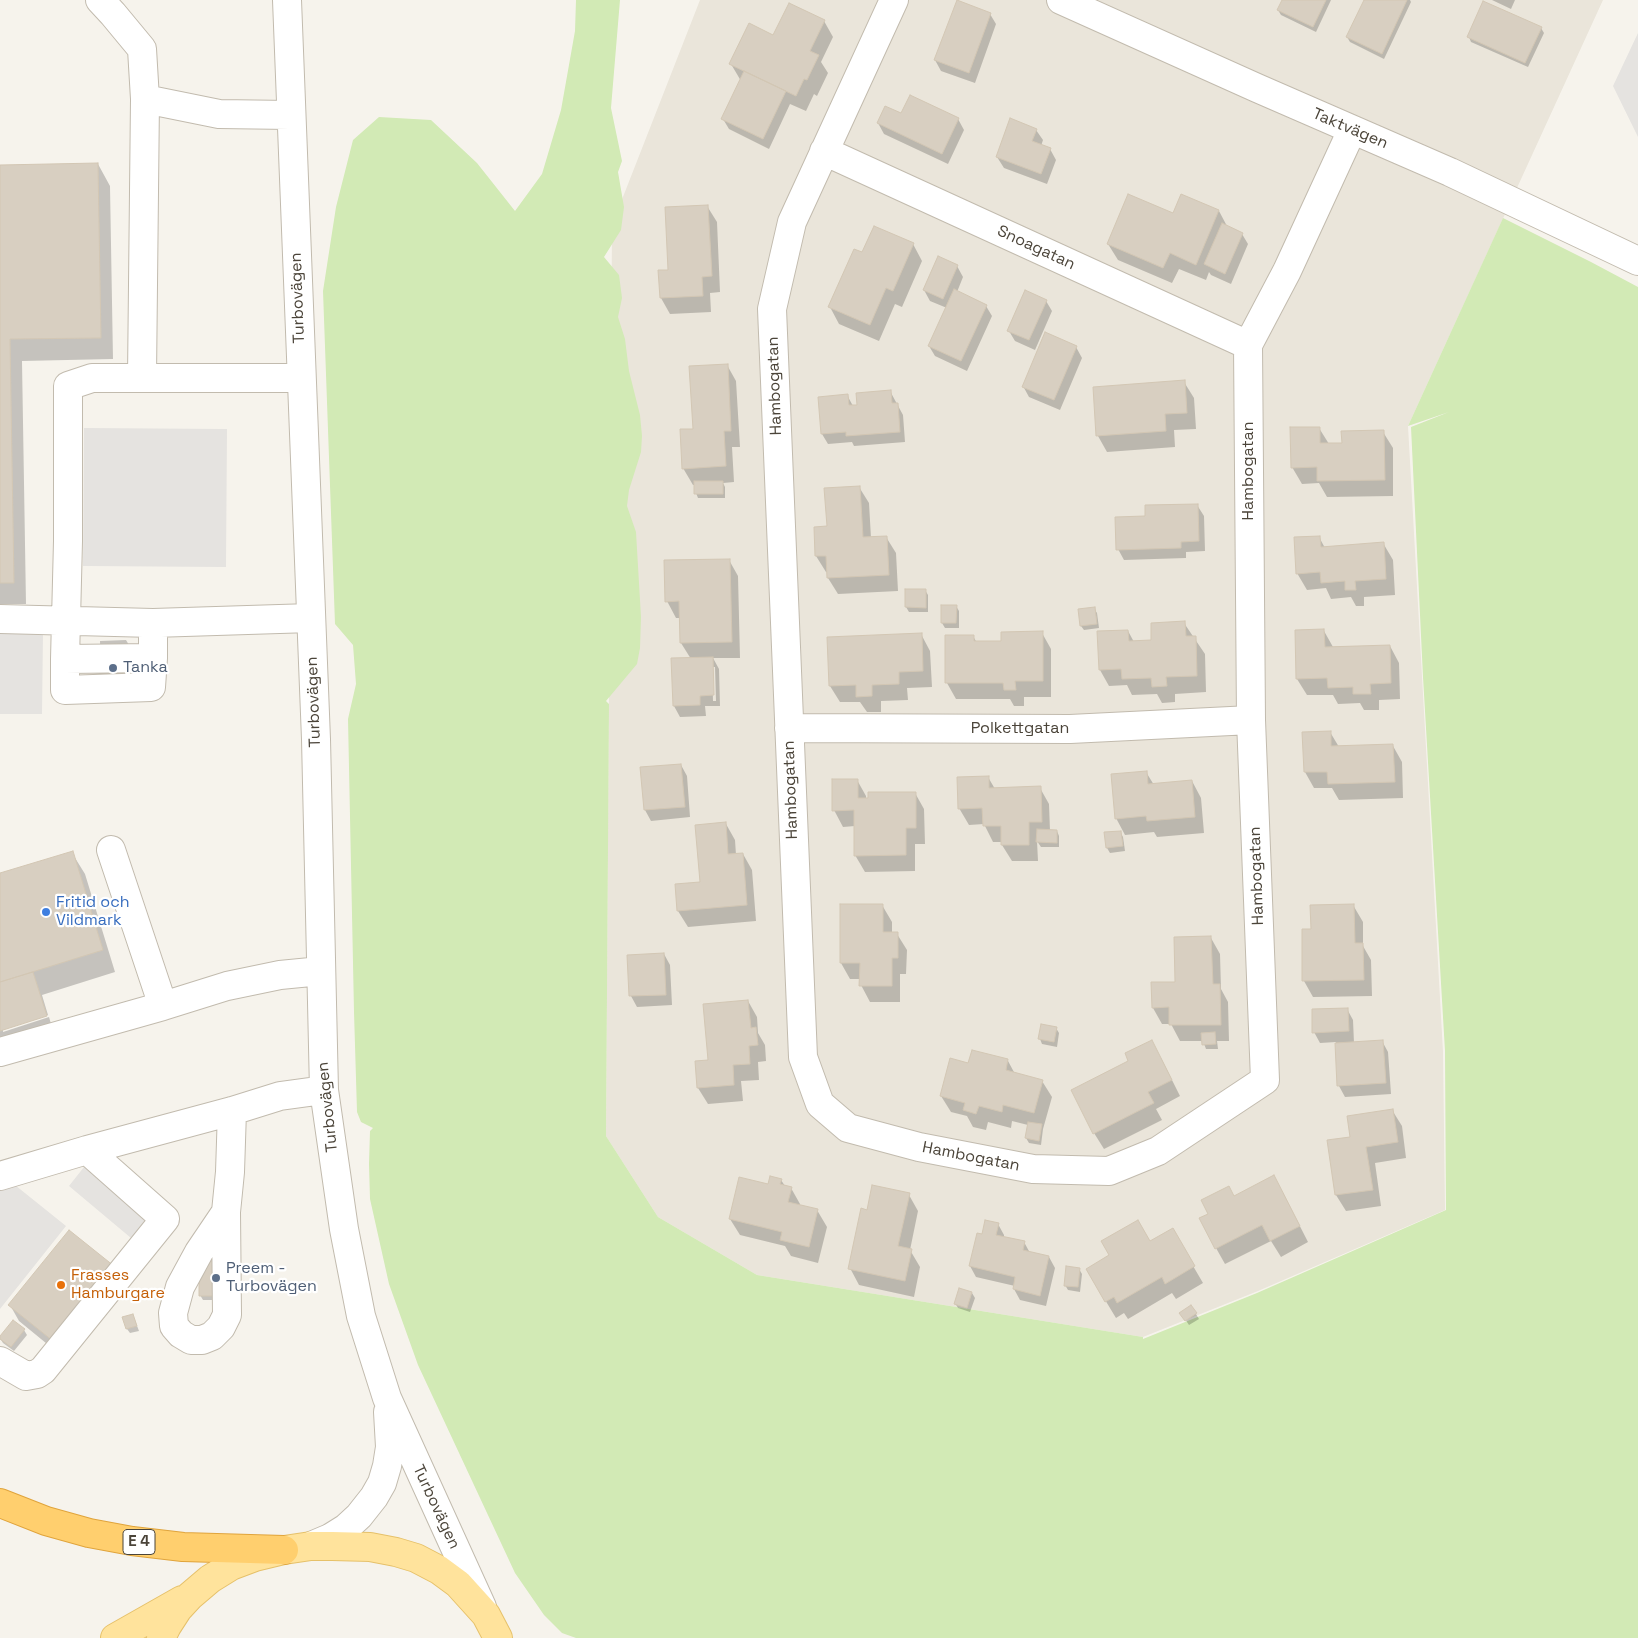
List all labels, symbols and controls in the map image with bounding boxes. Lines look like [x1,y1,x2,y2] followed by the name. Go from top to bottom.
[1309,105,1391,153] street label: Taktvägen
[994,222,1078,274] street label: Snoagatan
[287,252,309,344] street label: Turbovägen
[764,336,786,436] street label: Hambogatan
[1239,422,1259,520] street label: Hambogatan
[303,656,325,748] street label: Turbovägen
[123,658,168,678] place label: Tanka
[107,662,119,674] marker: Tanka
[971,719,1069,739] street label: Polkettgatan
[780,740,802,840] street label: Hambogatan
[1246,826,1268,926] street label: Hambogatan
[56,893,130,931] place label: Fritid och Vildmark
[40,906,52,918] marker: Fritid och Vildmark
[314,1061,342,1153] street label: Turbovägen
[921,1138,1021,1176] street label: Hambogatan
[226,1259,317,1297] place label: Preem - Turbovägen
[71,1266,165,1304] place label: Frasses Hamburgare
[210,1272,222,1284] marker: Preem - Turbovägen
[55,1279,67,1291] marker: Frasses Hamburgare
[408,1462,464,1552] street label: Turbovägen
[123,1530,155,1554] road number: E 4

